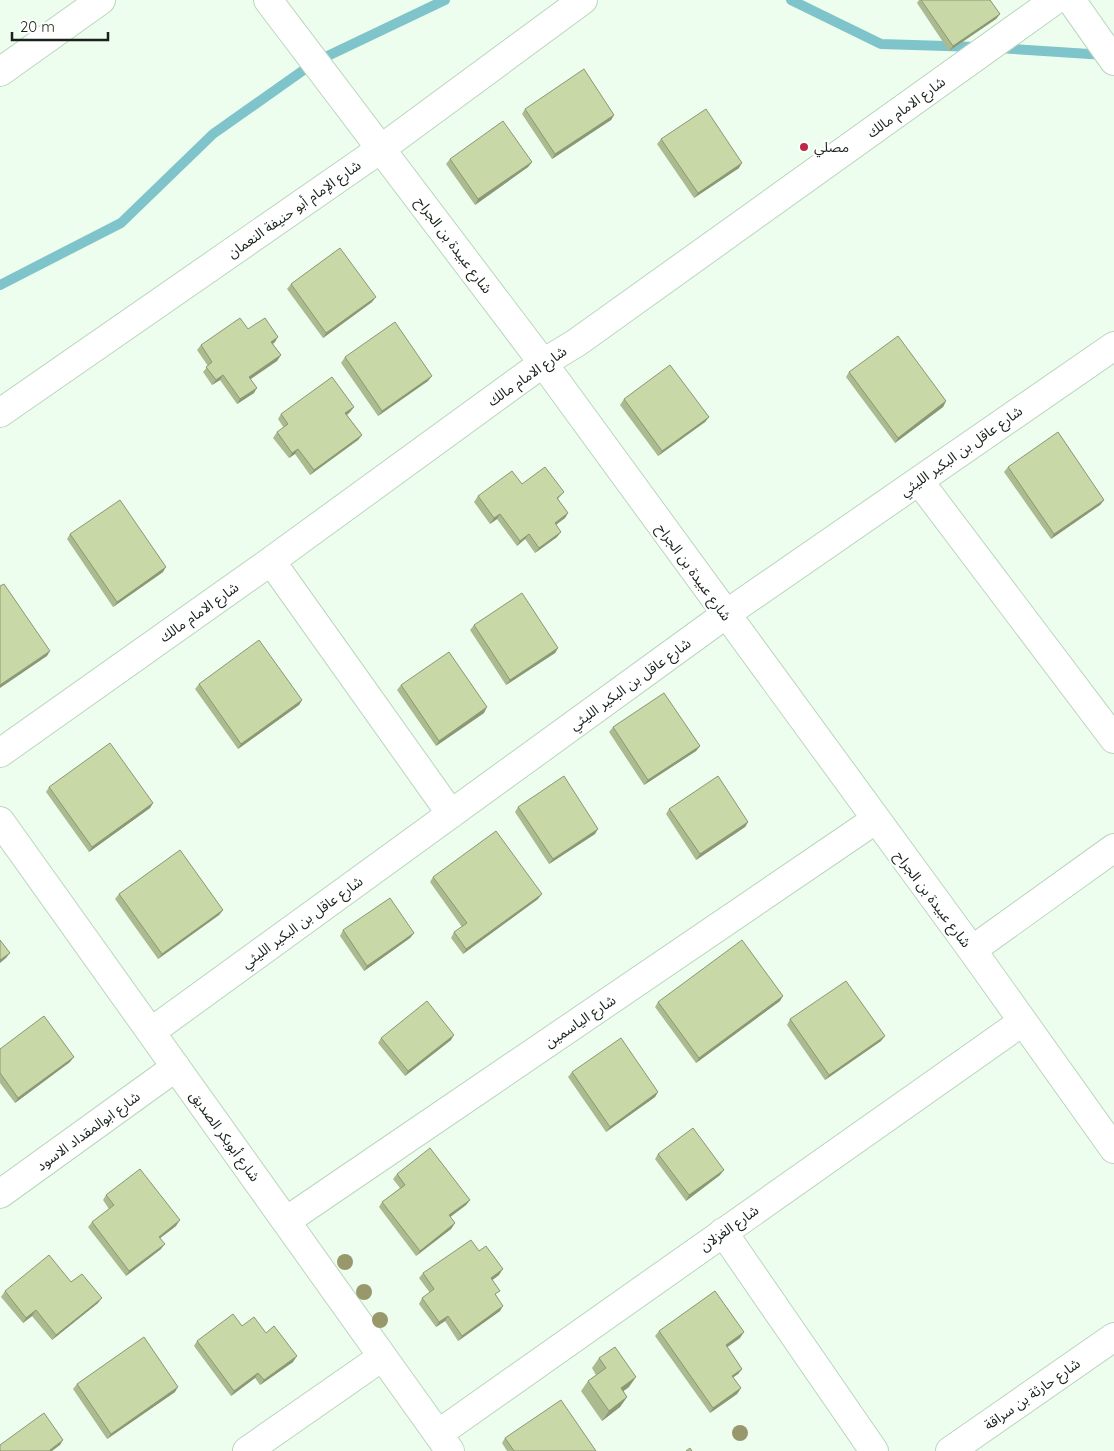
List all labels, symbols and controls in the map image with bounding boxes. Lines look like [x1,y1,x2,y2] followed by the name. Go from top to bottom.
[12,10,109,42] scale bar
[20,17,55,36] text: 20 m
[863,72,950,143] street label: شارع الامام مالك
[814,138,849,158] place label: مصلي
[798,141,810,153] marker: مصلي
[224,156,365,264] street label: شارع الإمام أبو حنيفة النعمان
[410,193,496,298] street label: شارع عبيدة بن الجراح
[484,342,571,412] street label: شارع الامام مالك
[896,402,1027,502] street label: شارع عاقل بن البكير الليثي
[651,520,735,626] street label: شارع عبيدة بن الجراح
[156,578,243,648] street label: شارع الامام مالك
[566,634,696,736] street label: شارع عاقل بن البكير الليثي
[889,847,975,952] street label: شارع عبيدة بن الجراح
[238,872,368,974] street label: شارع عاقل بن البكير الليثي
[541,991,620,1053] street label: شارع الياسمين
[33,1087,145,1176] street label: شارع ابوالمقداد الاسود
[184,1087,264,1186] street label: شارع أبوبكر الصديق
[696,1201,763,1257] street label: شارع الغزلان
[980,1354,1085,1436] street label: شارع حارثة بن سراقة

